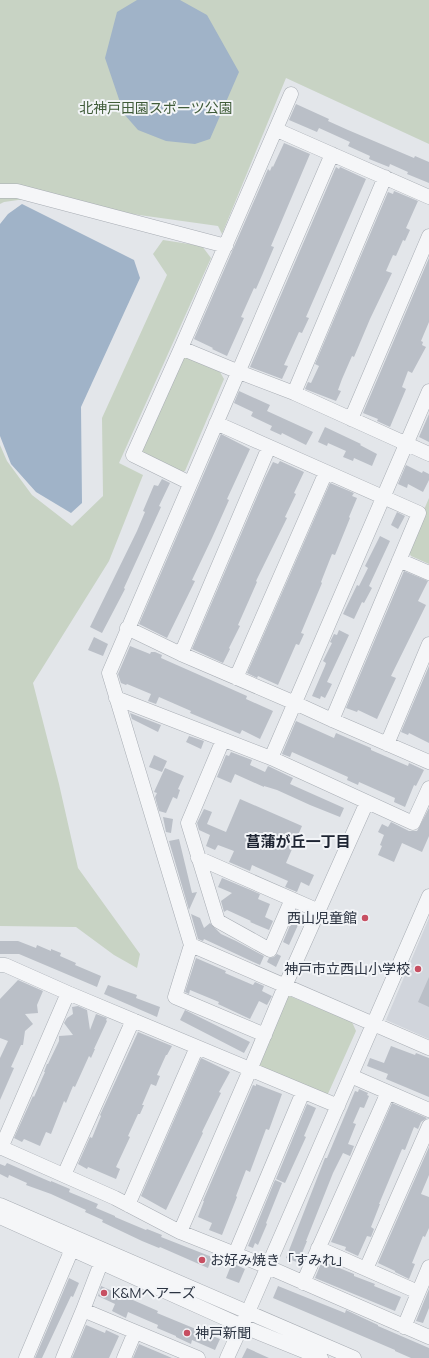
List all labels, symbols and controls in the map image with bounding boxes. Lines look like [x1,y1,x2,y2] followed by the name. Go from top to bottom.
[79,98,233,117] park label: 北神戸田園スポーツ公園
[245,831,351,852] district label: 菖蒲が丘一丁目
[287,908,357,927] place label: 西山児童館
[360,913,370,923] marker: 西山児童館
[284,959,410,978] place label: 神戸市立西山小学校
[413,964,423,974] marker: 神戸市立西山小学校
[210,1250,350,1269] place label: お好み焼き「すみれ」
[197,1255,207,1265] marker: お好み焼き「すみれ」
[112,1283,196,1302] place label: K&Mヘアーズ
[99,1288,109,1298] marker: K&Mヘアーズ
[195,1323,251,1342] place label: 神戸新聞
[182,1328,192,1338] marker: 神戸新聞

